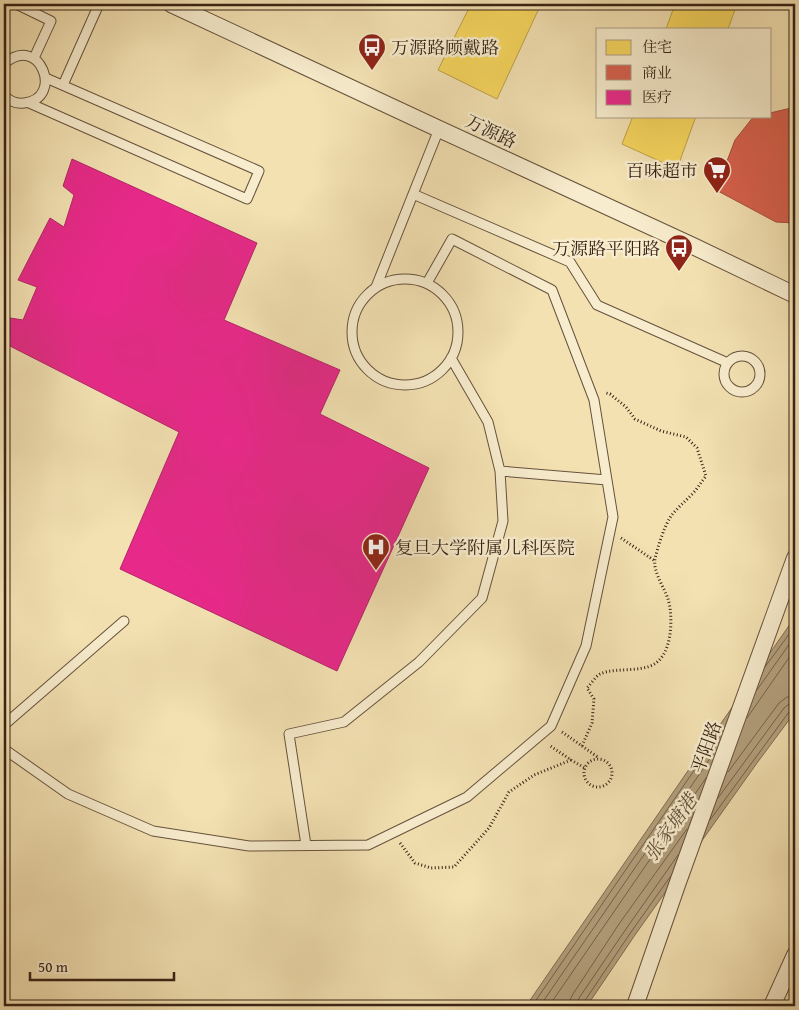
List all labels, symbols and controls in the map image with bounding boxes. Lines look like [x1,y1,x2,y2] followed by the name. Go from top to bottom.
[596,28,772,118] legend
[357,32,387,71] bus stop icon: 万源路顾戴路
[391,34,499,61] place label: 万源路顾戴路
[642,36,672,57] text: 住宅
[642,62,672,83] text: 商业
[642,86,672,107] text: 医疗
[461,107,521,155] street label: 万源路
[702,155,732,194] supermarket icon: 百味超市
[626,157,698,184] place label: 百味超市
[664,233,694,272] bus stop icon: 万源路平阳路
[552,235,660,262] place label: 万源路平阳路
[361,532,391,571] hospital icon: 复旦大学附属儿科医院
[395,534,575,561] place label: 复旦大学附属儿科医院
[684,717,728,777] street label: 平阳路
[637,785,705,866] water label: 张家塘港
[30,950,174,982] scale bar
[38,956,69,977] text: 50 m

